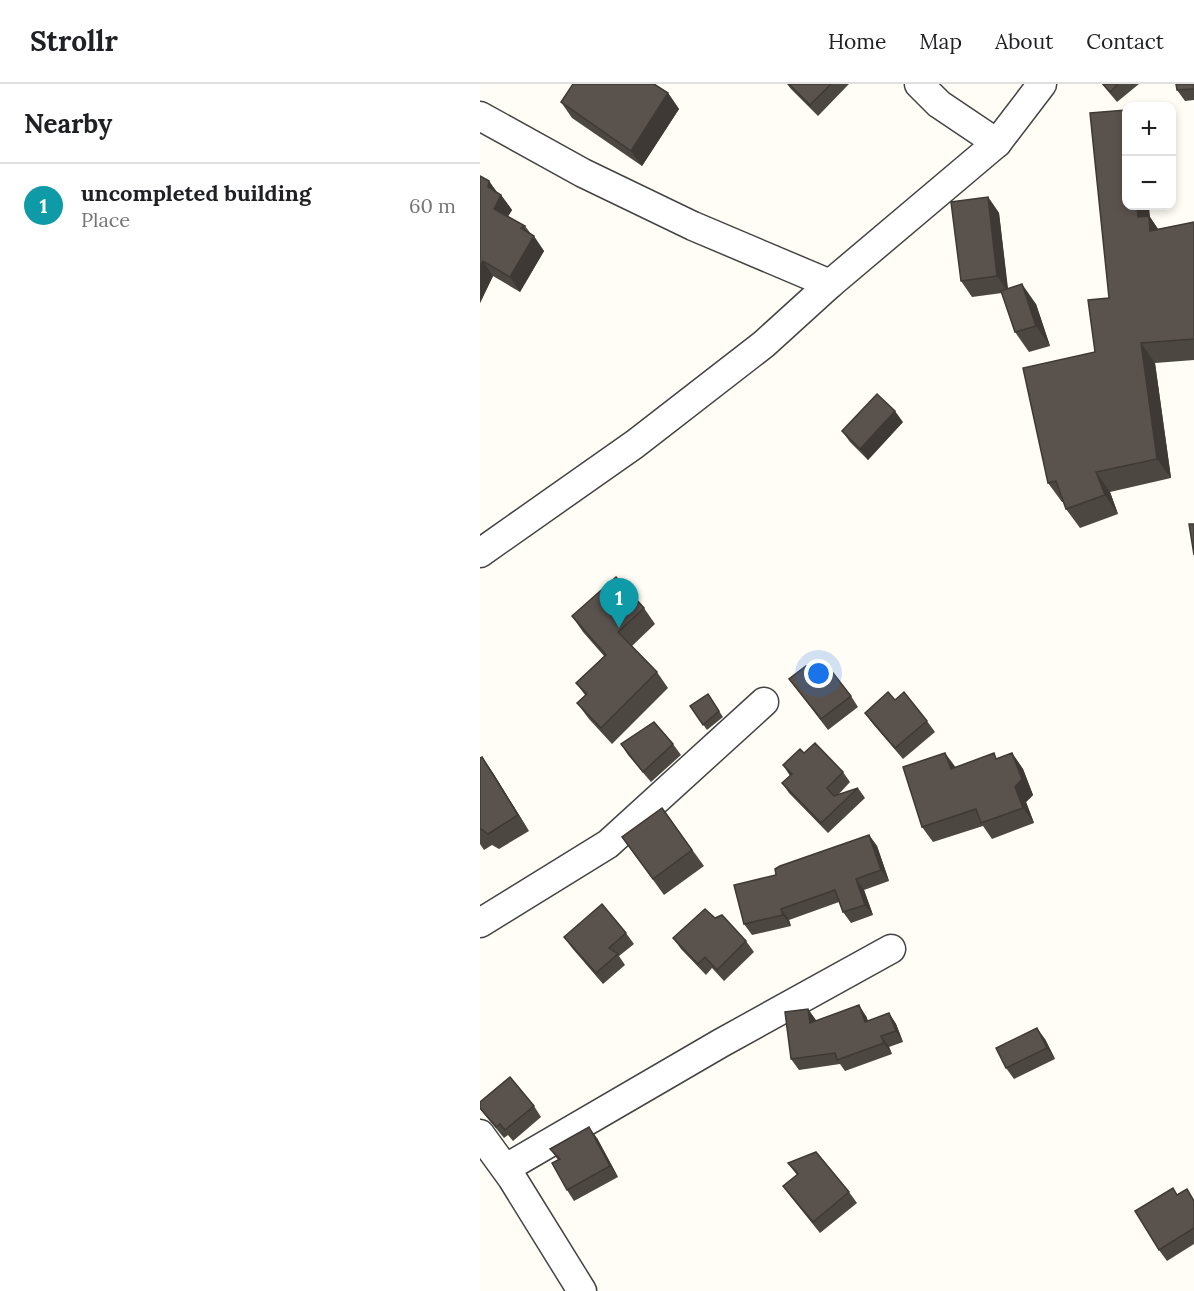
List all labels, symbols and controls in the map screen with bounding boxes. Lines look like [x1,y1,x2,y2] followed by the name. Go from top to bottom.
[30,23,118,59] text: Strollr
[828,28,886,55] text: Home
[919,28,962,55] text: Map
[995,28,1053,55] text: About
[1086,28,1164,55] text: Contact
[1122,102,1176,210] map controls
[1122,102,1176,156] button: +
[24,107,112,140] text: Nearby
[1122,156,1176,210] button: −
[81,179,311,207] text: uncompleted building
[39,193,48,218] text: 1
[409,193,456,218] text: 60 m
[81,207,130,232] text: Place
[600,578,638,628] pin: 1
[804,659,833,688] your location

